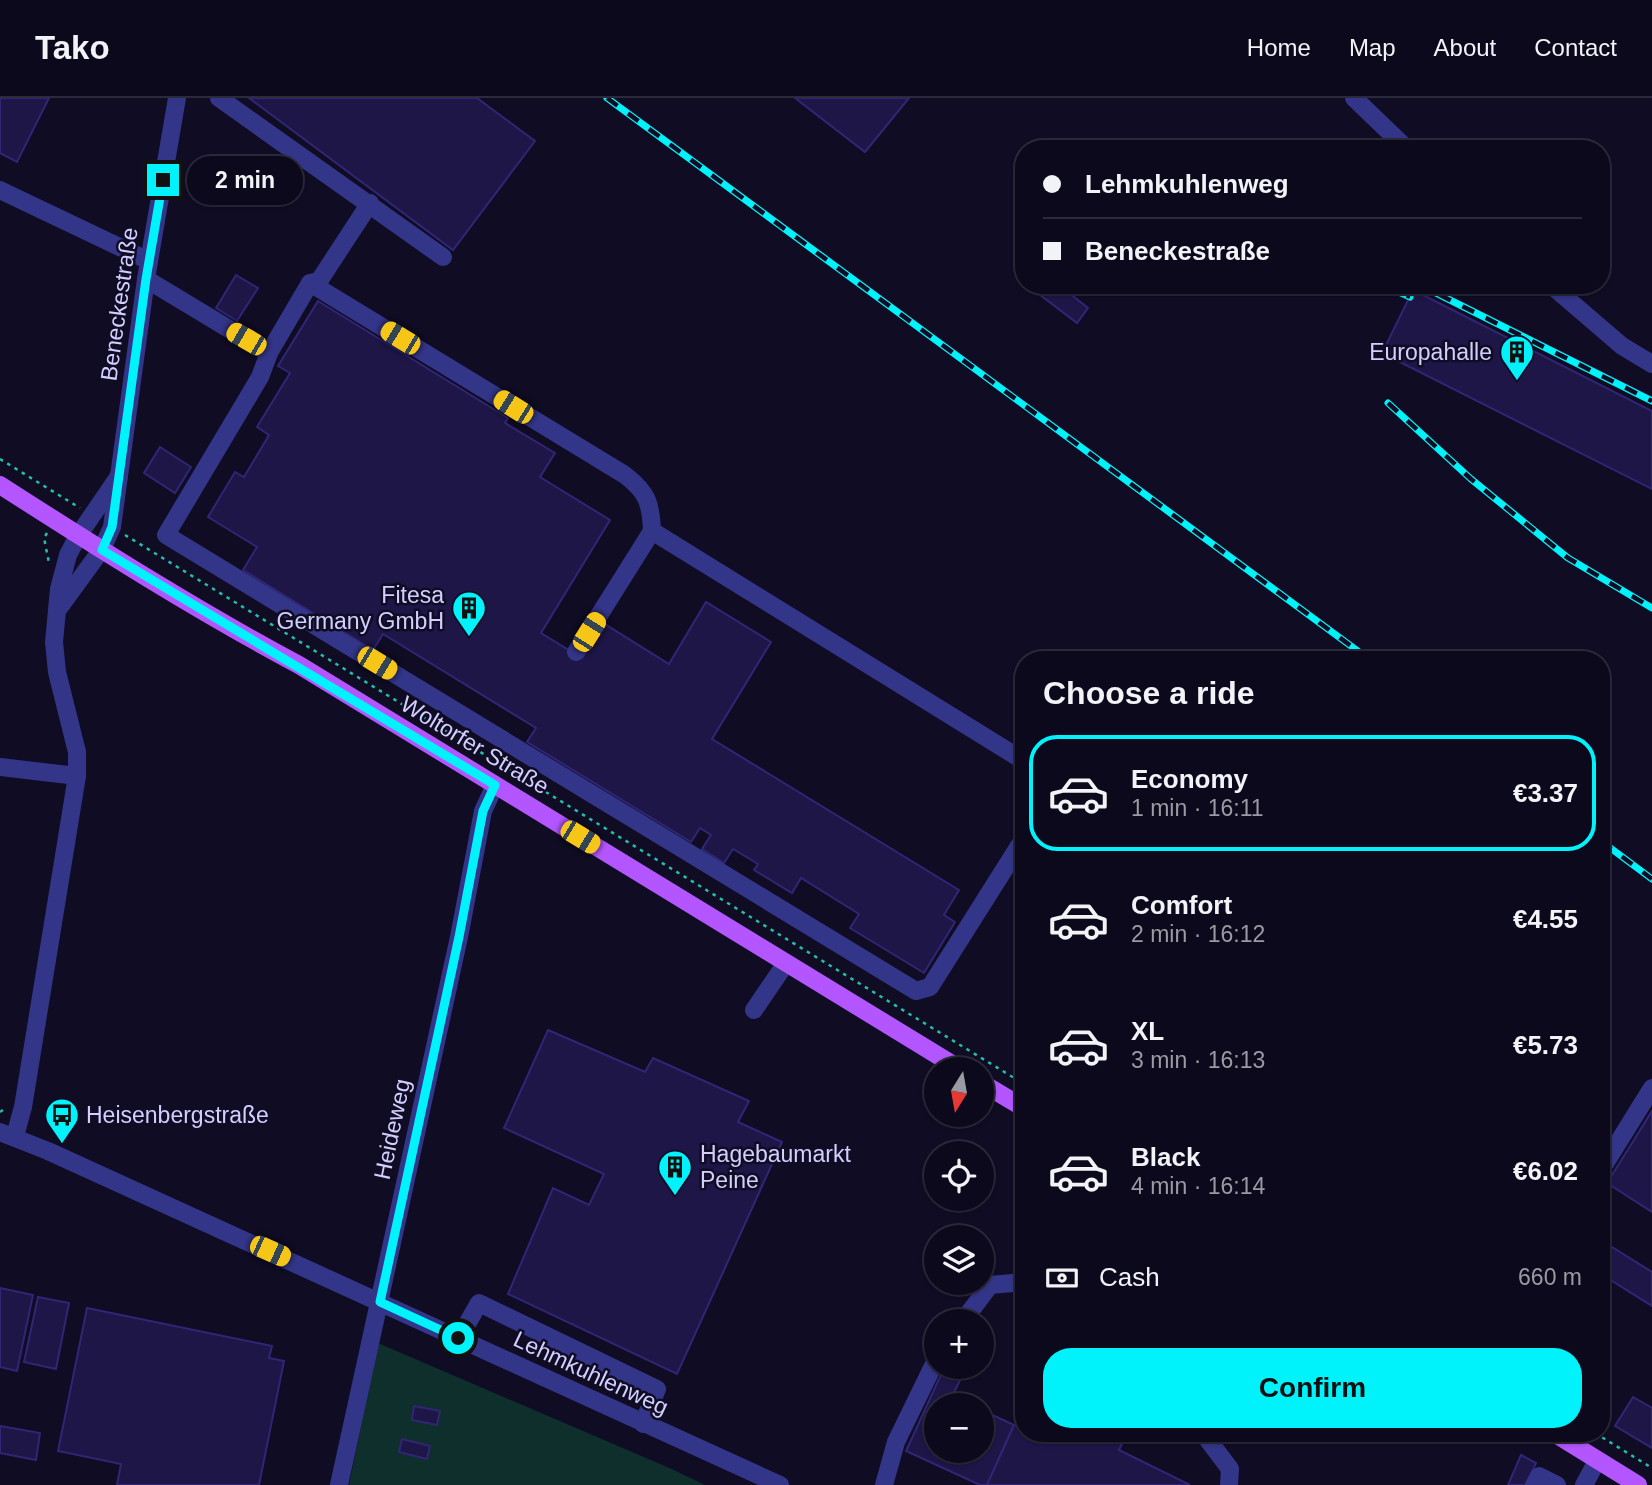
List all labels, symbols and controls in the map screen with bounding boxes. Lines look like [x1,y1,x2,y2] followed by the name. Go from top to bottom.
[35,29,110,66] text: Tako
[1247,34,1311,61] text: Home
[1349,34,1396,61] text: Map
[1434,34,1496,61] text: About
[1534,34,1617,61] text: Contact
[188,155,303,204] callout: 2 min
[147,164,179,196] route end
[215,167,275,193] text: 2 min
[1085,169,1289,199] text: Lehmkuhlenweg
[95,226,143,382] street label: Beneckestraße
[1085,236,1270,266] text: Beneckestraße
[377,318,424,358] car
[223,319,270,359] car
[1498,333,1536,382] building icon: Europahalle
[1369,339,1492,365] place label: Europahalle
[490,387,537,427] car
[277,582,444,634] place label: Fitesa Germany GmbH
[450,589,488,638] building icon: Fitesa Germany GmbH
[569,609,610,655] car
[354,643,401,683] car
[1043,675,1255,711] text: Choose a ride
[396,691,554,799] street label: Woltorfer Straße
[1047,762,1110,825] icon: car
[1131,764,1248,794] text: Economy
[1513,778,1578,808] text: €3.37
[1131,795,1264,821] text: 1 min · 16:11
[557,817,604,857] car
[1047,888,1110,951] icon: car
[1131,890,1232,920] text: Comfort
[1513,904,1578,934] text: €4.55
[1131,921,1265,947] text: 2 min · 16:12
[1047,1014,1110,1077] icon: car
[1131,1016,1164,1046] text: XL
[1513,1030,1578,1060] text: €5.73
[1131,1047,1265,1073] text: 3 min · 16:13
[924,1057,994,1127] north arrow
[924,1057,994,1463] map controls
[369,1076,415,1182] street label: Heideweg
[43,1096,81,1145] bus stop icon: Heisenbergstraße
[86,1102,269,1128] place label: Heisenbergstraße
[1047,1140,1110,1203] icon: car
[700,1141,851,1193] place label: Hagebaumarkt Peine
[924,1141,994,1211] button: locate
[1131,1142,1200,1172] text: Black
[656,1148,694,1197] building icon: Hagebaumarkt Peine
[1513,1156,1578,1186] text: €6.02
[1131,1173,1265,1199] text: 4 min · 16:14
[924,1225,994,1295] button: layers
[247,1233,294,1269] car
[1043,1259,1081,1297] icon: cash
[1099,1262,1160,1292] text: Cash
[1518,1264,1582,1290] text: 660 m
[924,1309,994,1379] button: +
[442,1322,474,1354] route start
[510,1326,672,1420] street label: Lehmkuhlenweg
[1043,1348,1582,1428] button: Confirm
[924,1393,994,1463] button: −

